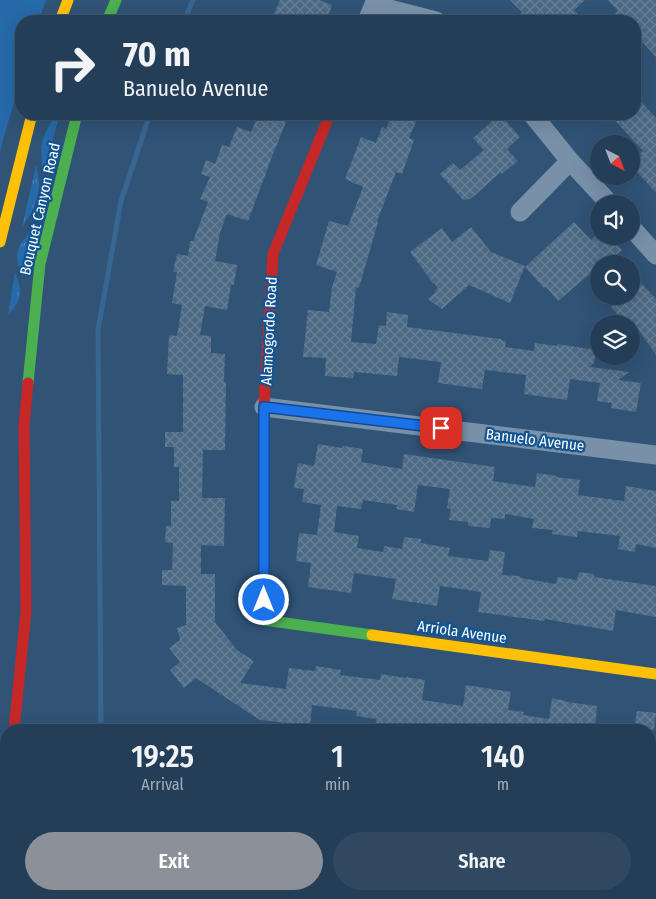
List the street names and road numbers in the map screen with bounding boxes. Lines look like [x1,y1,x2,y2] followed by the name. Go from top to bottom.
[16,141,64,277] street label: Bouquet Canyon Road
[257,276,281,386] street label: Alamogordo Road
[485,425,585,455] street label: Banuelo Avenue
[416,617,508,647] street label: Arriola Avenue

